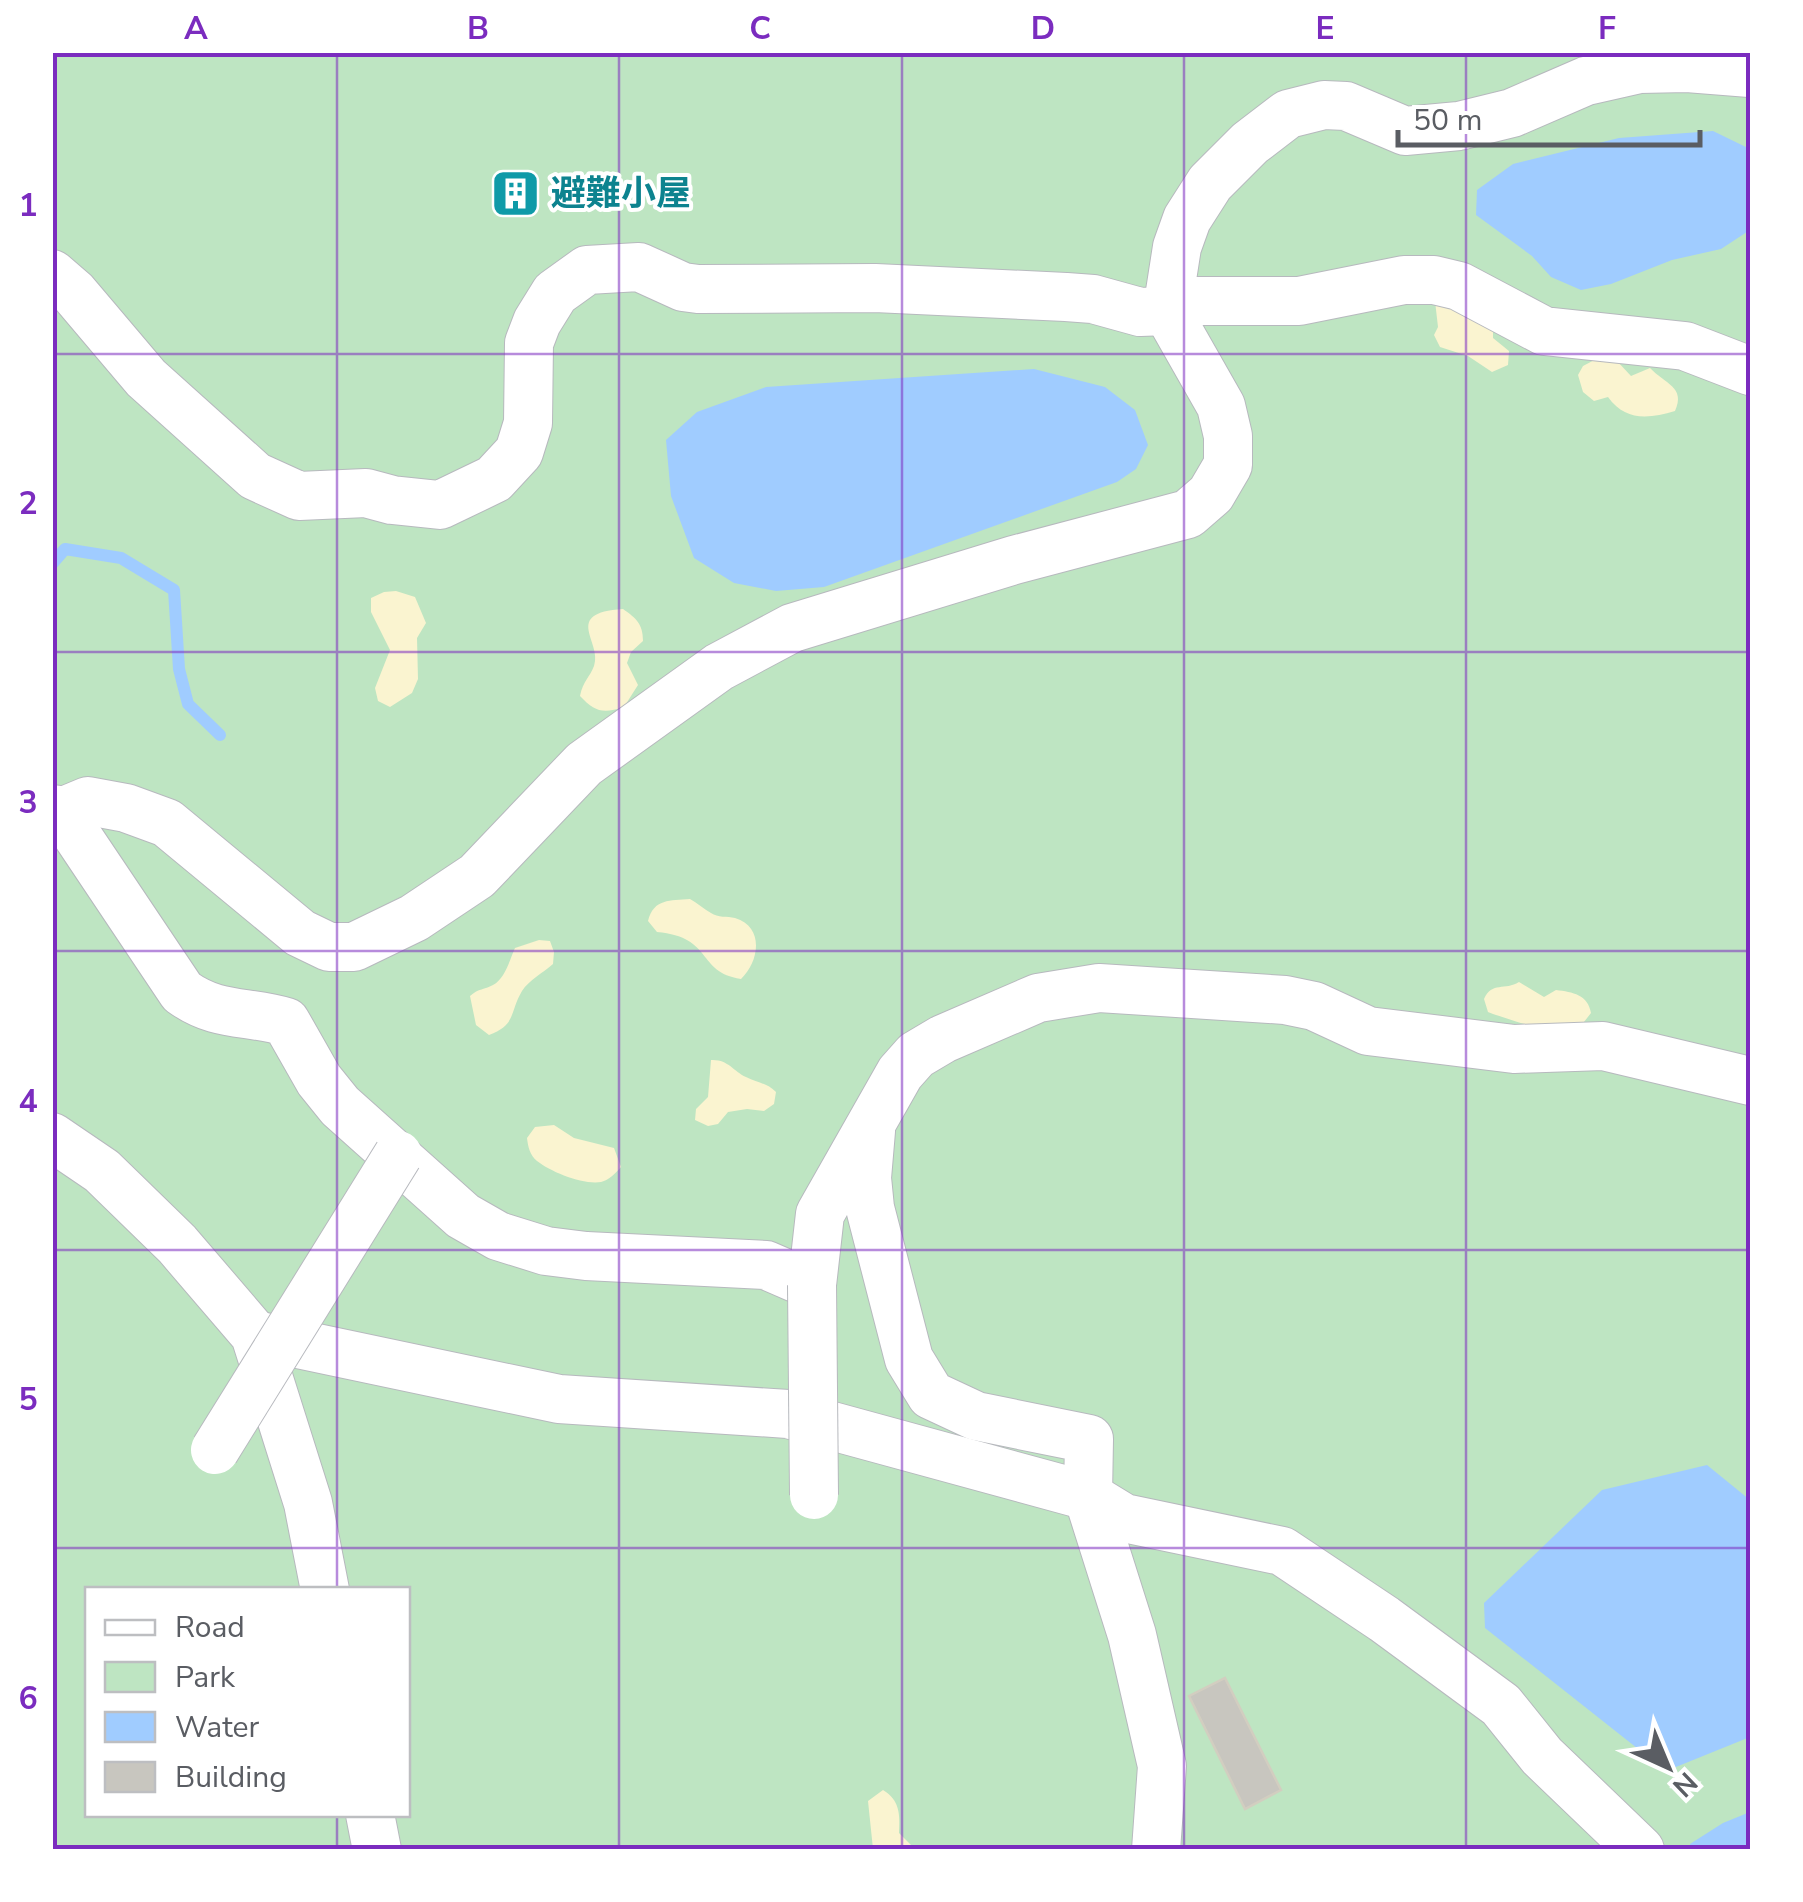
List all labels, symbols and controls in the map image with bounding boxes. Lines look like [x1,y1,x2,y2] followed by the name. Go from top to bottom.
[184,7,208,50] text: A
[467,7,489,50] text: B
[749,7,771,50] text: C
[1031,7,1055,50] text: D
[1315,7,1335,50] text: E
[1598,7,1616,50] text: F
[1398,85,1700,147] scale bar
[1413,100,1482,141] text: 50 m
[490,167,542,219] building icon: 避難小屋
[551,170,691,217] place label: 避難小屋
[18,184,38,227] text: 1
[18,482,38,525] text: 2
[18,781,38,824] text: 3
[18,1080,38,1123] text: 4
[18,1378,38,1421] text: 5
[85,1587,410,1817] legend
[175,1607,245,1648] text: Road
[175,1657,236,1698] text: Park
[18,1677,38,1720] text: 6
[175,1707,260,1748] text: Water
[1618,1717,1718,1817] north arrow
[175,1757,287,1798] text: Building
[1664,1763,1705,1805] text: N

